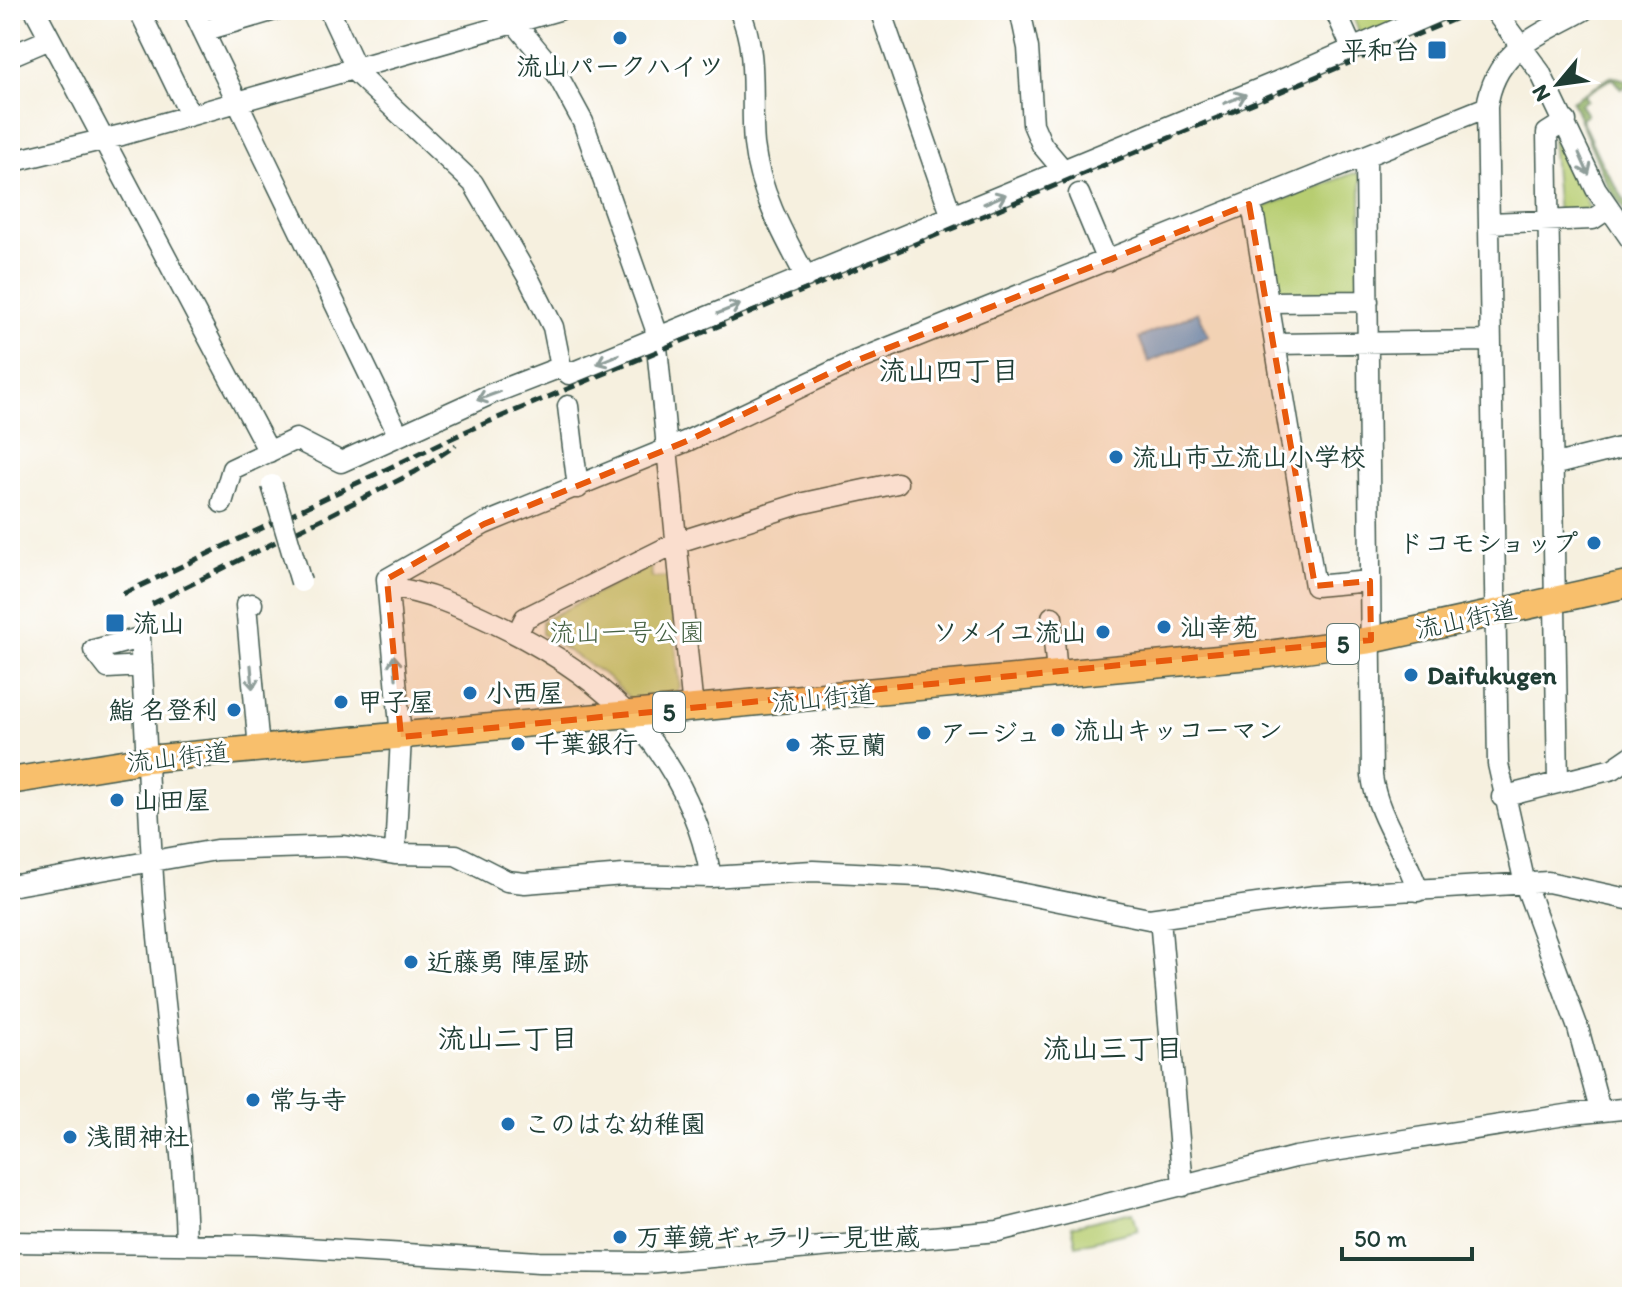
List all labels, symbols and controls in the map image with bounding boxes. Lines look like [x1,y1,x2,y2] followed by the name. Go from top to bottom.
[611,29,629,47] marker: 流山パークハイツ
[1341,34,1419,66] place label: 平和台
[1426,39,1448,61] marker: 平和台
[1518,44,1598,124] north arrow
[516,50,724,82] place label: 流山パークハイツ
[1526,80,1556,106] text: N
[1222,91,1247,105] one-way arrow
[1577,152,1592,176] one-way arrow
[982,190,1007,205] one-way arrow
[716,301,741,316] one-way arrow
[596,353,621,367] one-way arrow
[879,353,1019,387] district label: 流山四丁目
[476,389,501,404] one-way arrow
[1132,441,1366,473] place label: 流山市立流山小学校
[1107,448,1125,466] marker: 流山市立流山小学校
[1398,527,1578,559] place label: ドコモショップ
[1585,534,1603,552] marker: ドコモショップ
[1412,593,1520,645] street label: 流山街道
[133,607,185,639] place label: 流山
[1180,611,1258,643] place label: 汕幸苑
[104,612,126,634] marker: 流山
[549,616,705,648] park label: 流山一号公園
[932,616,1087,648] place label: ソメイユ流山
[1155,618,1173,636] marker: 汕幸苑
[1094,623,1112,641] marker: ソメイユ流山
[1327,624,1359,664] road number: 5
[387,654,402,681] one-way arrow
[1427,659,1557,691] place label: Daifukugen
[245,663,260,690] one-way arrow
[1402,666,1420,684] marker: Daifukugen
[486,677,564,709] place label: 小西屋
[770,678,876,718] street label: 流山街道
[461,684,479,702] marker: 小西屋
[357,686,435,718] place label: 甲子屋
[653,692,685,732] road number: 5
[332,693,350,711] marker: 甲子屋
[108,694,218,726] place label: 鮨 名登利
[225,701,243,719] marker: 鮨 名登利
[1074,714,1283,746] place label: 流山キッコーマン
[940,717,1041,749] place label: アージュ
[1049,721,1067,739] marker: 流山キッコーマン
[915,724,933,742] marker: アージュ
[534,728,638,760] place label: 千葉銀行
[809,729,887,761] place label: 茶豆蘭
[509,735,527,753] marker: 千葉銀行
[125,736,231,778] street label: 流山街道
[784,736,802,754] marker: 茶豆蘭
[133,784,211,816] place label: 山田屋
[108,791,126,809] marker: 山田屋
[427,946,589,978] place label: 近藤勇 陣屋跡
[402,953,420,971] marker: 近藤勇 陣屋跡
[438,1021,578,1055] district label: 流山二丁目
[1043,1031,1183,1065] district label: 流山三丁目
[269,1084,347,1116] place label: 常与寺
[244,1091,262,1109] marker: 常与寺
[524,1108,706,1140] place label: このはな幼稚園
[499,1115,517,1133] marker: このはな幼稚園
[86,1121,190,1153] place label: 浅間神社
[61,1128,79,1146] marker: 浅間神社
[1342,1211,1472,1261] scale bar
[636,1221,920,1253] place label: 万華鏡ギャラリー見世蔵
[1354,1224,1407,1253] text: 50 m
[611,1228,629,1246] marker: 万華鏡ギャラリー見世蔵

